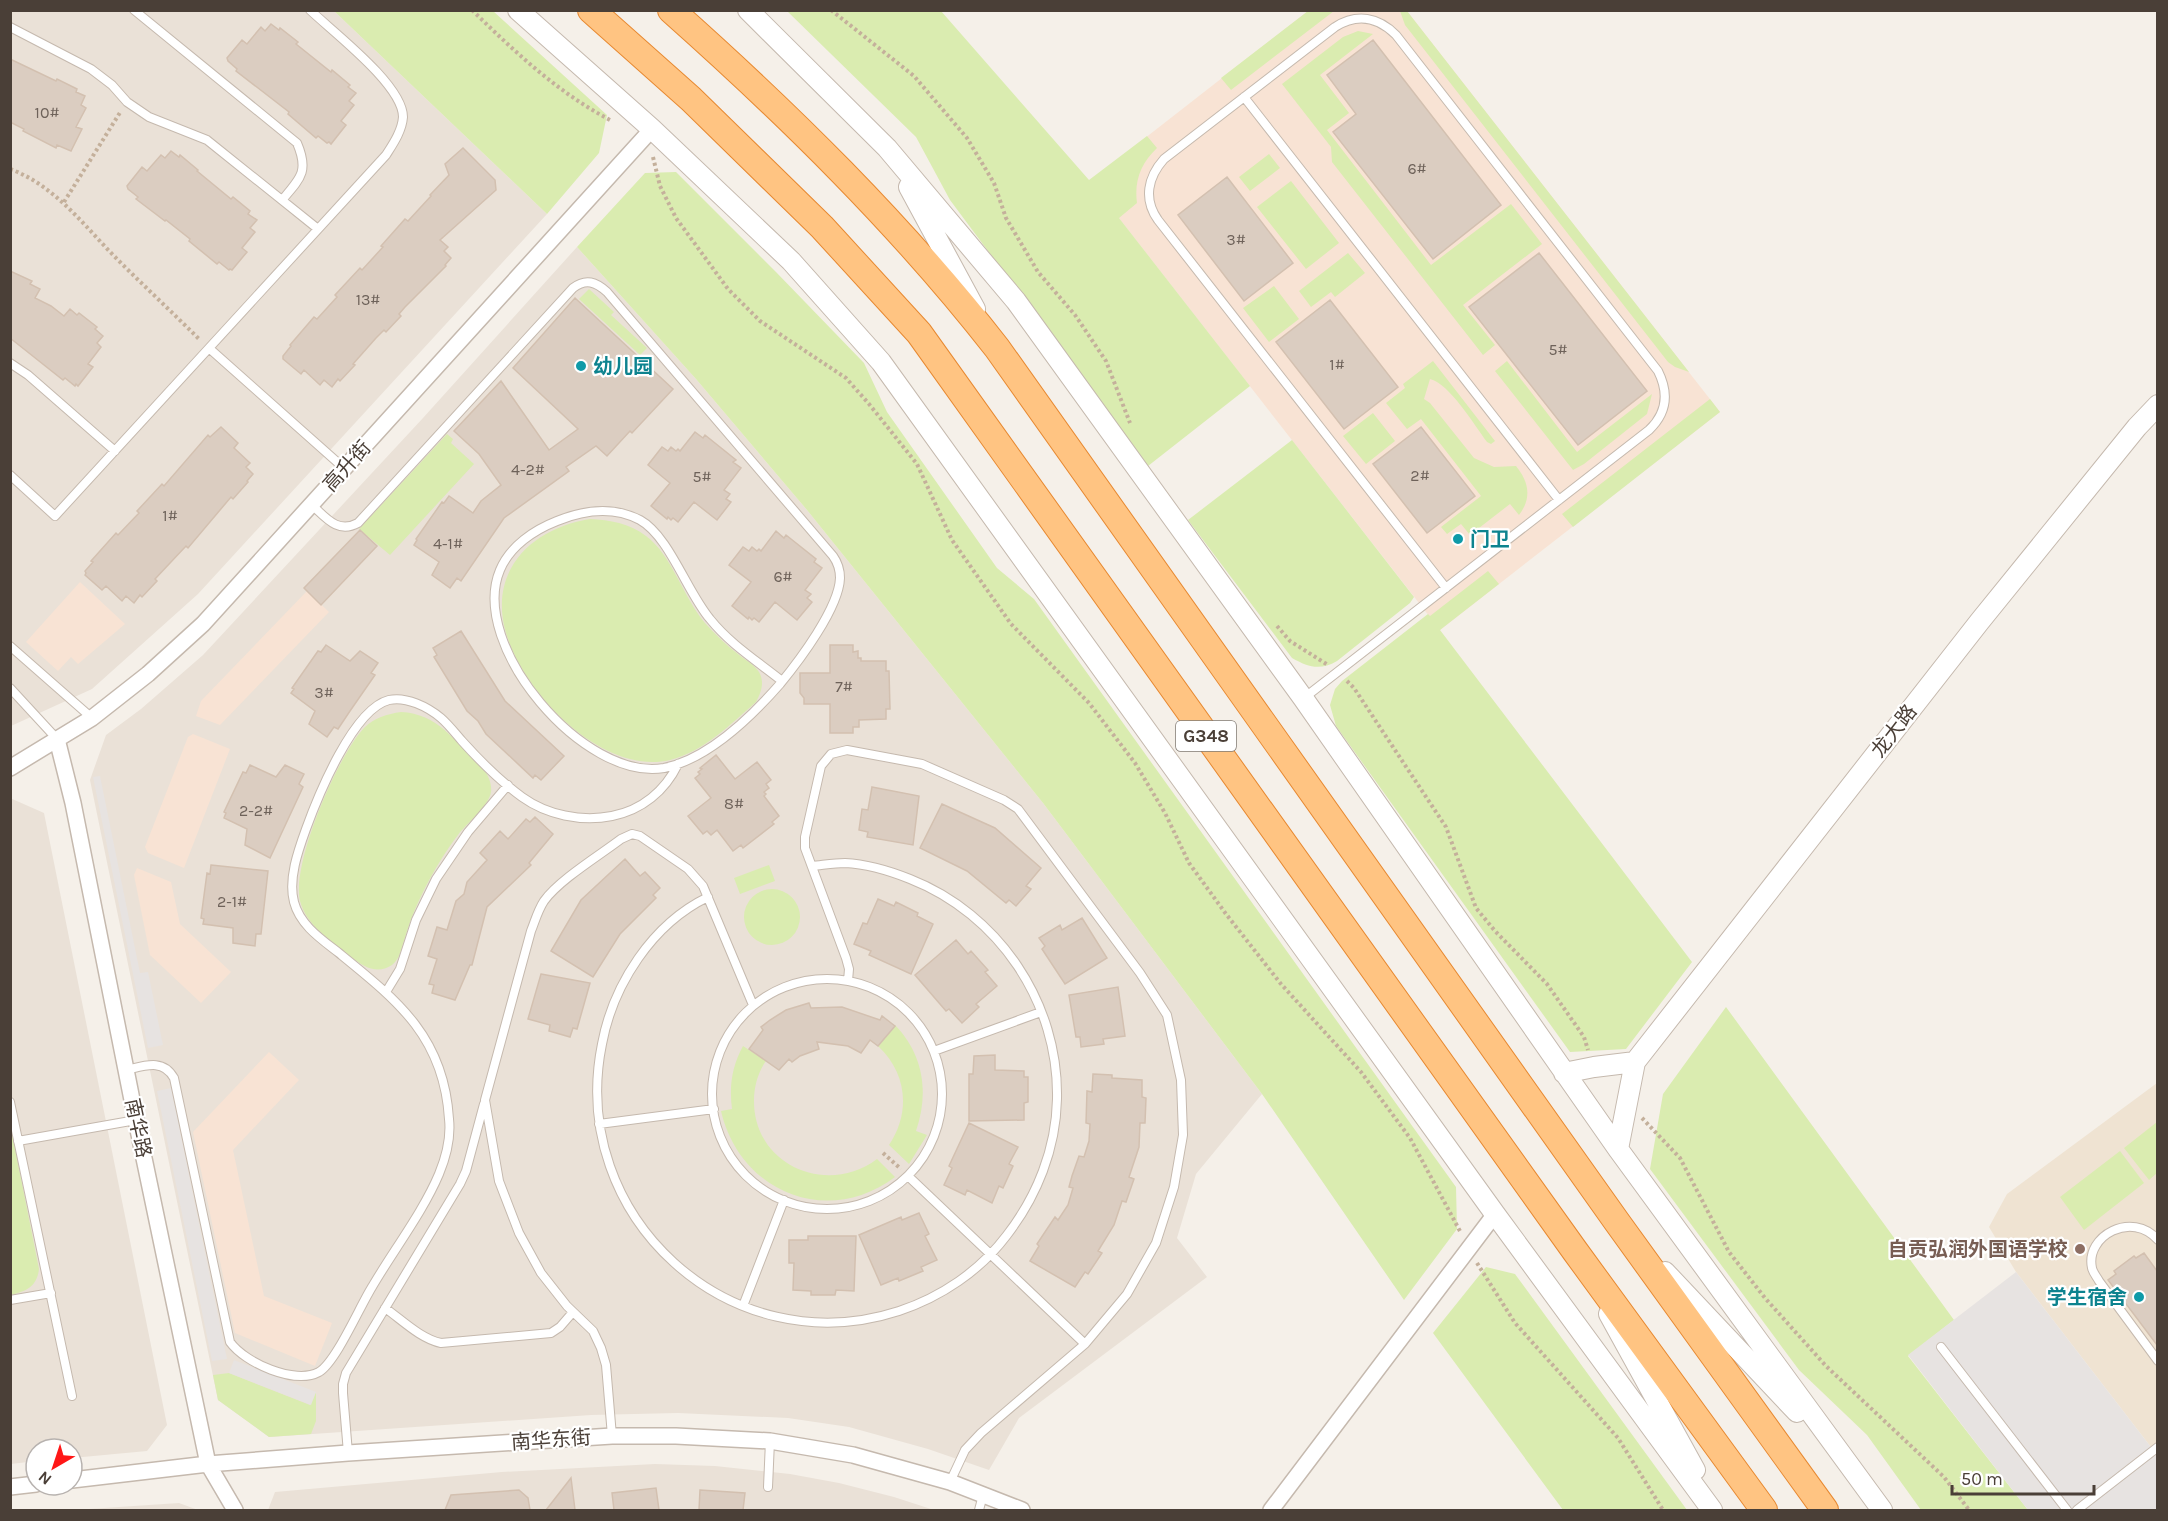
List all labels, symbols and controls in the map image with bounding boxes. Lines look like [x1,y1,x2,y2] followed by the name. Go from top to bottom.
[35,103,59,122] house number: 10#
[1407,159,1427,178] house number: 6#
[1226,230,1246,249] house number: 3#
[356,290,380,309] house number: 13#
[1548,340,1568,359] house number: 5#
[593,355,653,378] place label: 幼儿园
[1329,355,1345,374] house number: 1#
[574,359,588,373] marker: 幼儿园
[318,436,376,496] street label: 高升街
[511,460,545,479] house number: 4-2#
[1410,466,1430,485] house number: 2#
[692,467,712,486] house number: 5#
[162,506,178,525] house number: 1#
[1470,528,1510,551] place label: 门卫
[1451,532,1465,546] marker: 门卫
[433,534,463,553] house number: 4-1#
[773,567,793,586] house number: 6#
[835,677,853,696] house number: 7#
[314,683,334,702] house number: 3#
[1866,700,1922,762] street label: 龙大路
[1176,721,1236,751] road number: G348
[724,794,744,813] house number: 8#
[239,801,273,820] house number: 2-2#
[217,892,247,911] house number: 2-1#
[121,1096,155,1160] street label: 南华路
[1888,1238,2068,1261] place label: 自贡弘润外国语学校
[2073,1242,2087,1256] marker: 自贡弘润外国语学校
[2047,1286,2127,1309] place label: 学生宿舍
[2132,1290,2146,1304] marker: 学生宿舍
[510,1426,592,1454] street label: 南华东街
[24,1437,84,1497] north arrow
[1952,1458,2094,1496] scale bar
[34,1467,55,1489] text: N
[1961,1468,2003,1490] text: 50 m

